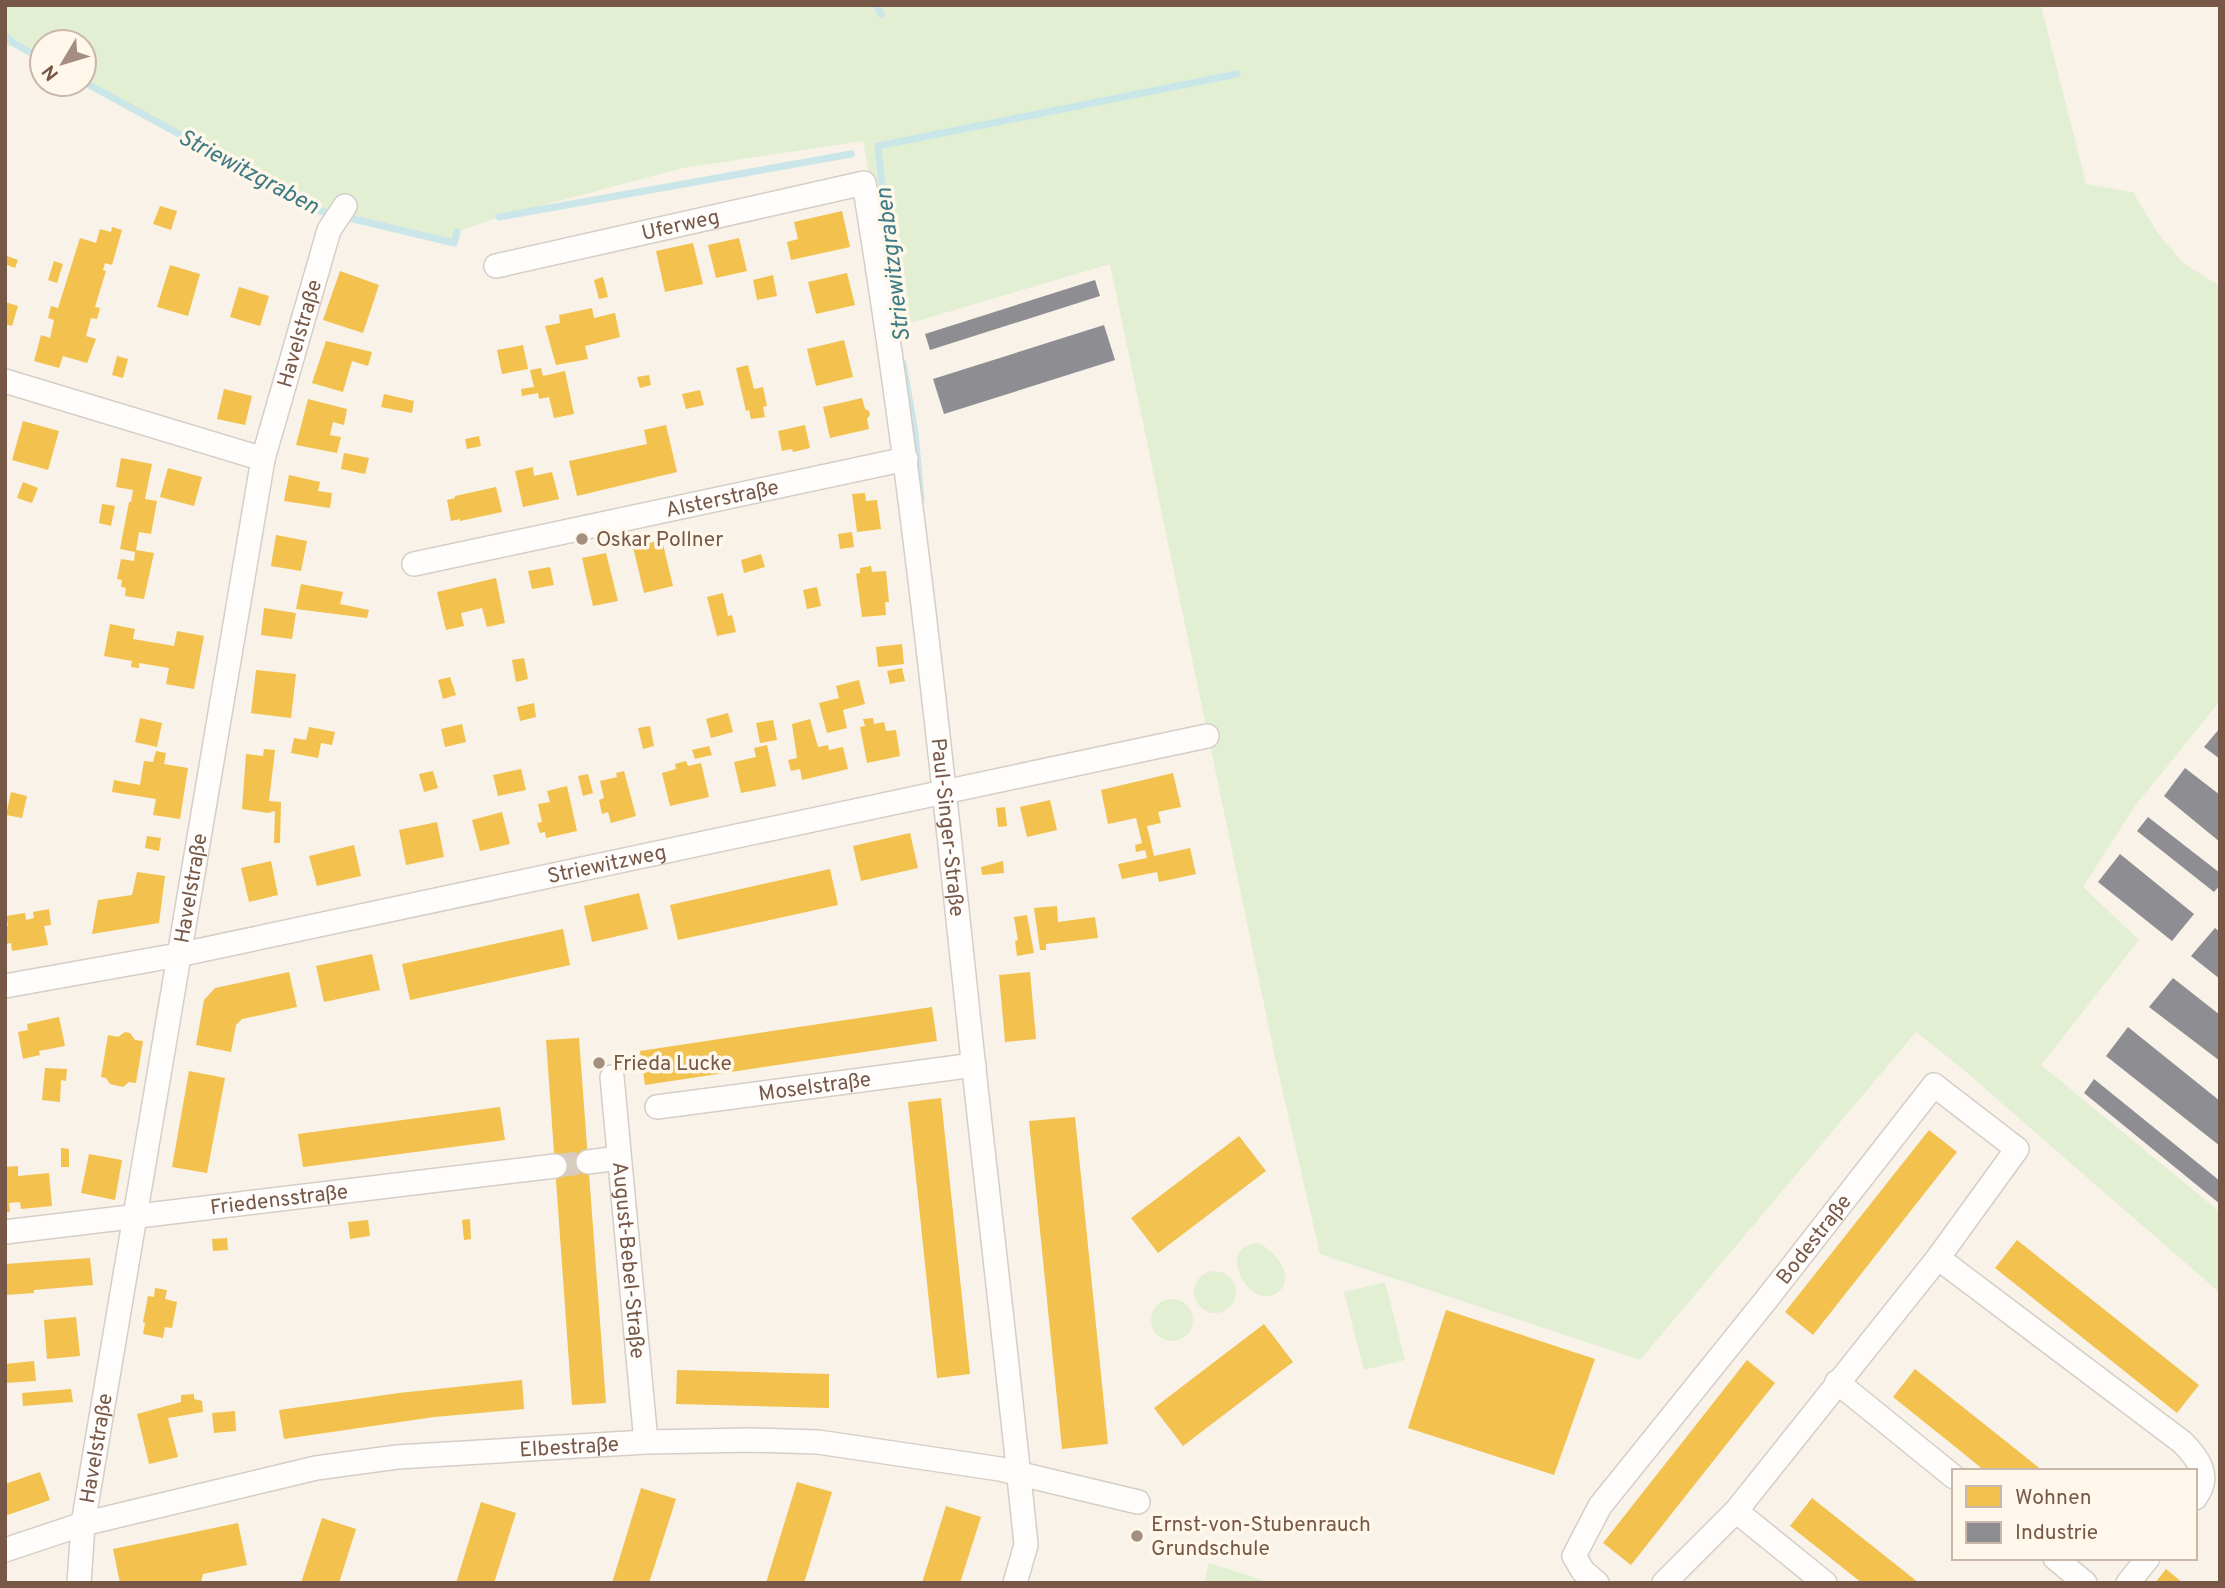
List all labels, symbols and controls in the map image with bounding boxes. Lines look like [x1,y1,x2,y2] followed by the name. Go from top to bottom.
[28,28,98,98] north arrow
[38,59,65,85] text: N
[172,124,324,223] water label: Striewitzgraben
[871,185,918,344] water label: Striewitzgraben
[639,204,722,248] street label: Uferweg
[272,277,329,391] street label: Havelstraße
[663,475,781,525] street label: Alsterstraße
[596,527,724,554] place label: Oskar Pollner
[574,531,590,547] marker: Oskar Pollner
[923,737,970,918] street label: Paul-Singer-Straße
[169,831,215,945] street label: Havelstraße
[545,839,669,891] street label: Striewitzweg
[613,1051,732,1078] place label: Frieda Lucke
[591,1055,607,1071] marker: Frieda Lucke
[757,1067,873,1108] street label: Moselstraße
[605,1161,650,1360] street label: August-Bebel-Straße
[209,1179,350,1222] street label: Friedensstraße
[1771,1190,1858,1291] street label: Bodestraße
[75,1391,120,1505] street label: Havelstraße
[519,1432,620,1465] street label: Elbestraße
[1952,1469,2197,1560] legend
[2015,1485,2092,1512] text: Wohnen
[1151,1512,1371,1563] place label: Ernst-von-Stubenrauch Grundschule
[2015,1520,2098,1547] text: Industrie
[1129,1528,1145,1544] marker: Ernst-von-Stubenrauch Grundschule

